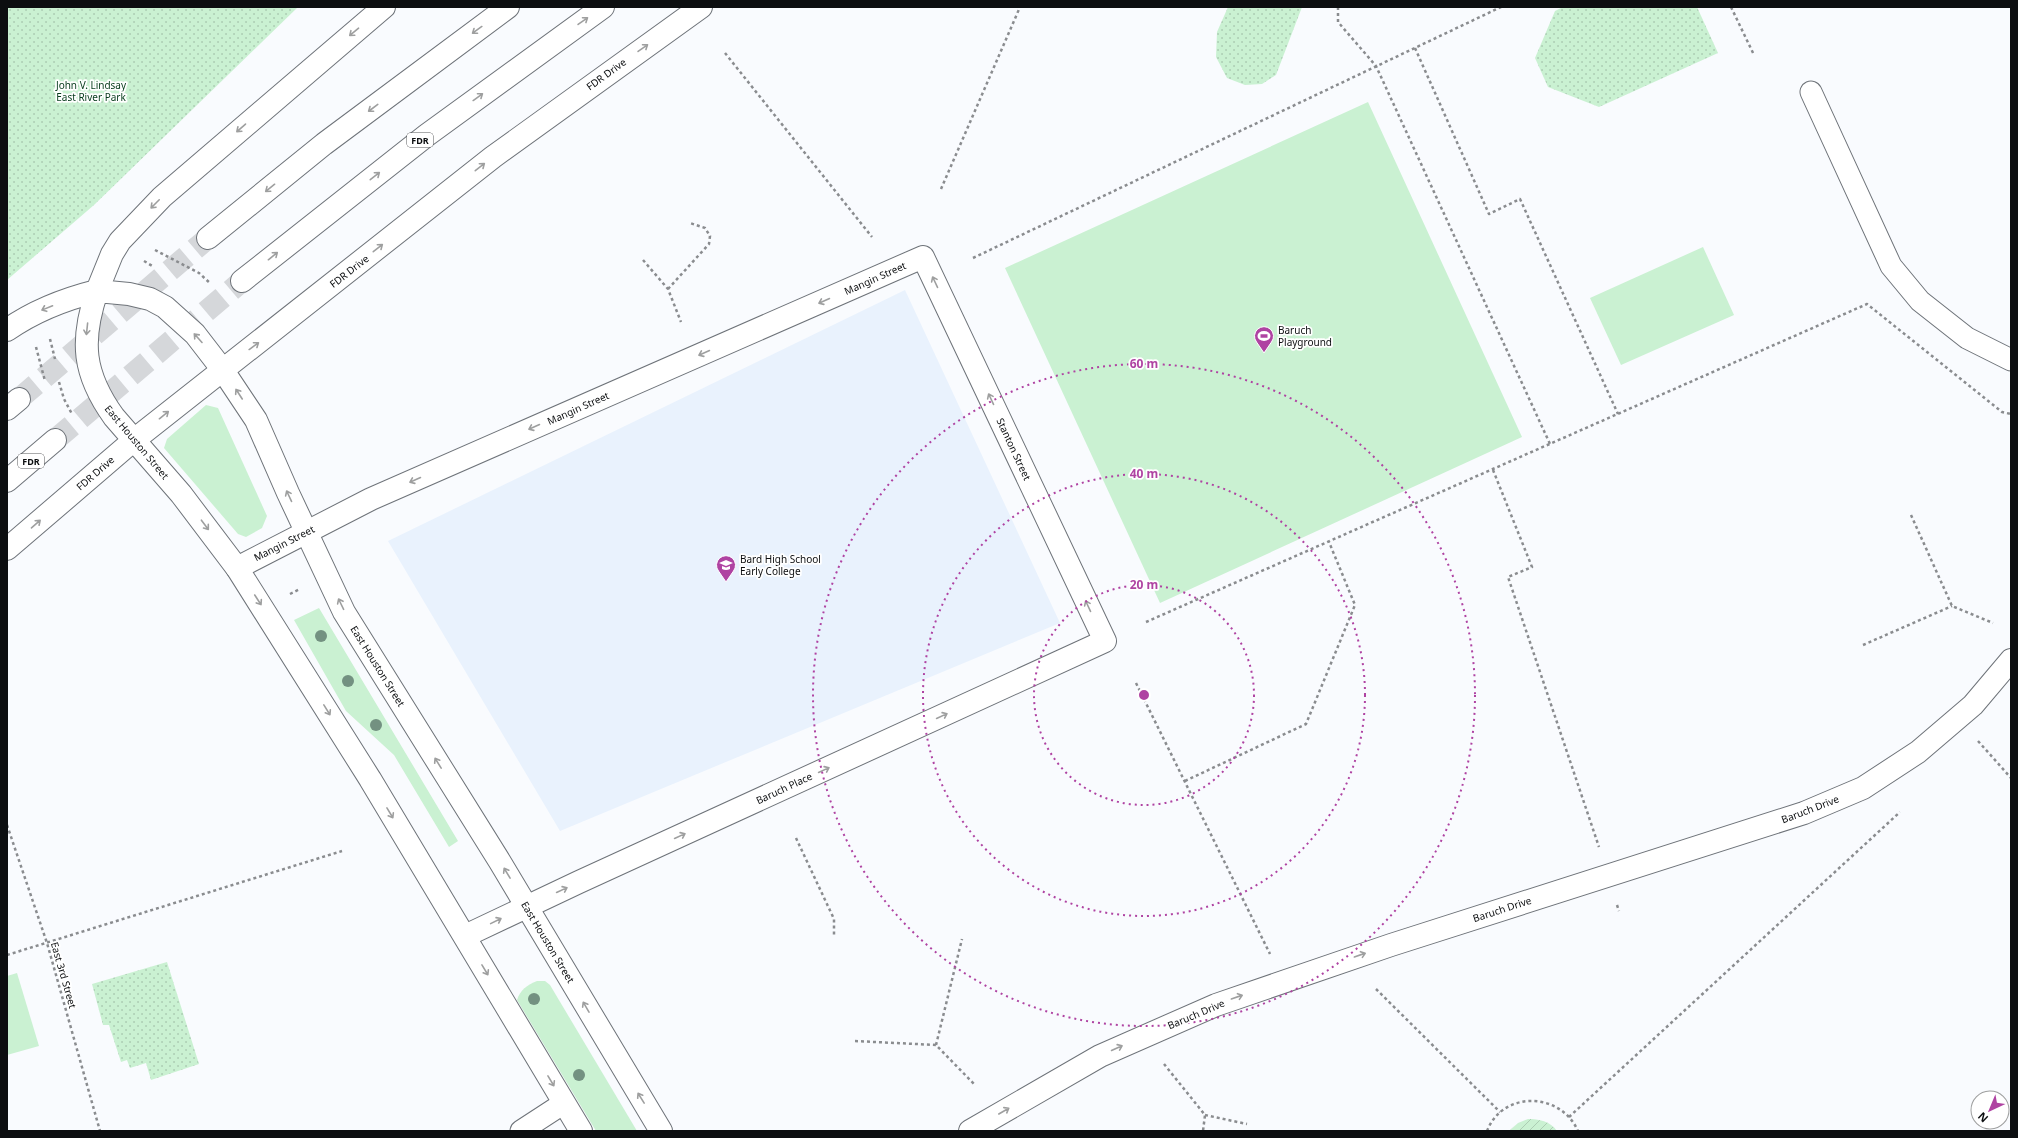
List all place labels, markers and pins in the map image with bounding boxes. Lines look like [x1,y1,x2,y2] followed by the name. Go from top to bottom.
[1278,323,1332,349] place label: Baruch Playground
[1253,325,1275,353] sports icon: Baruch Playground
[740,552,821,578] place label: Bard High School Early College
[715,554,737,582] school or university icon: Bard High School Early College
[1137,688,1151,702] centre of rings

